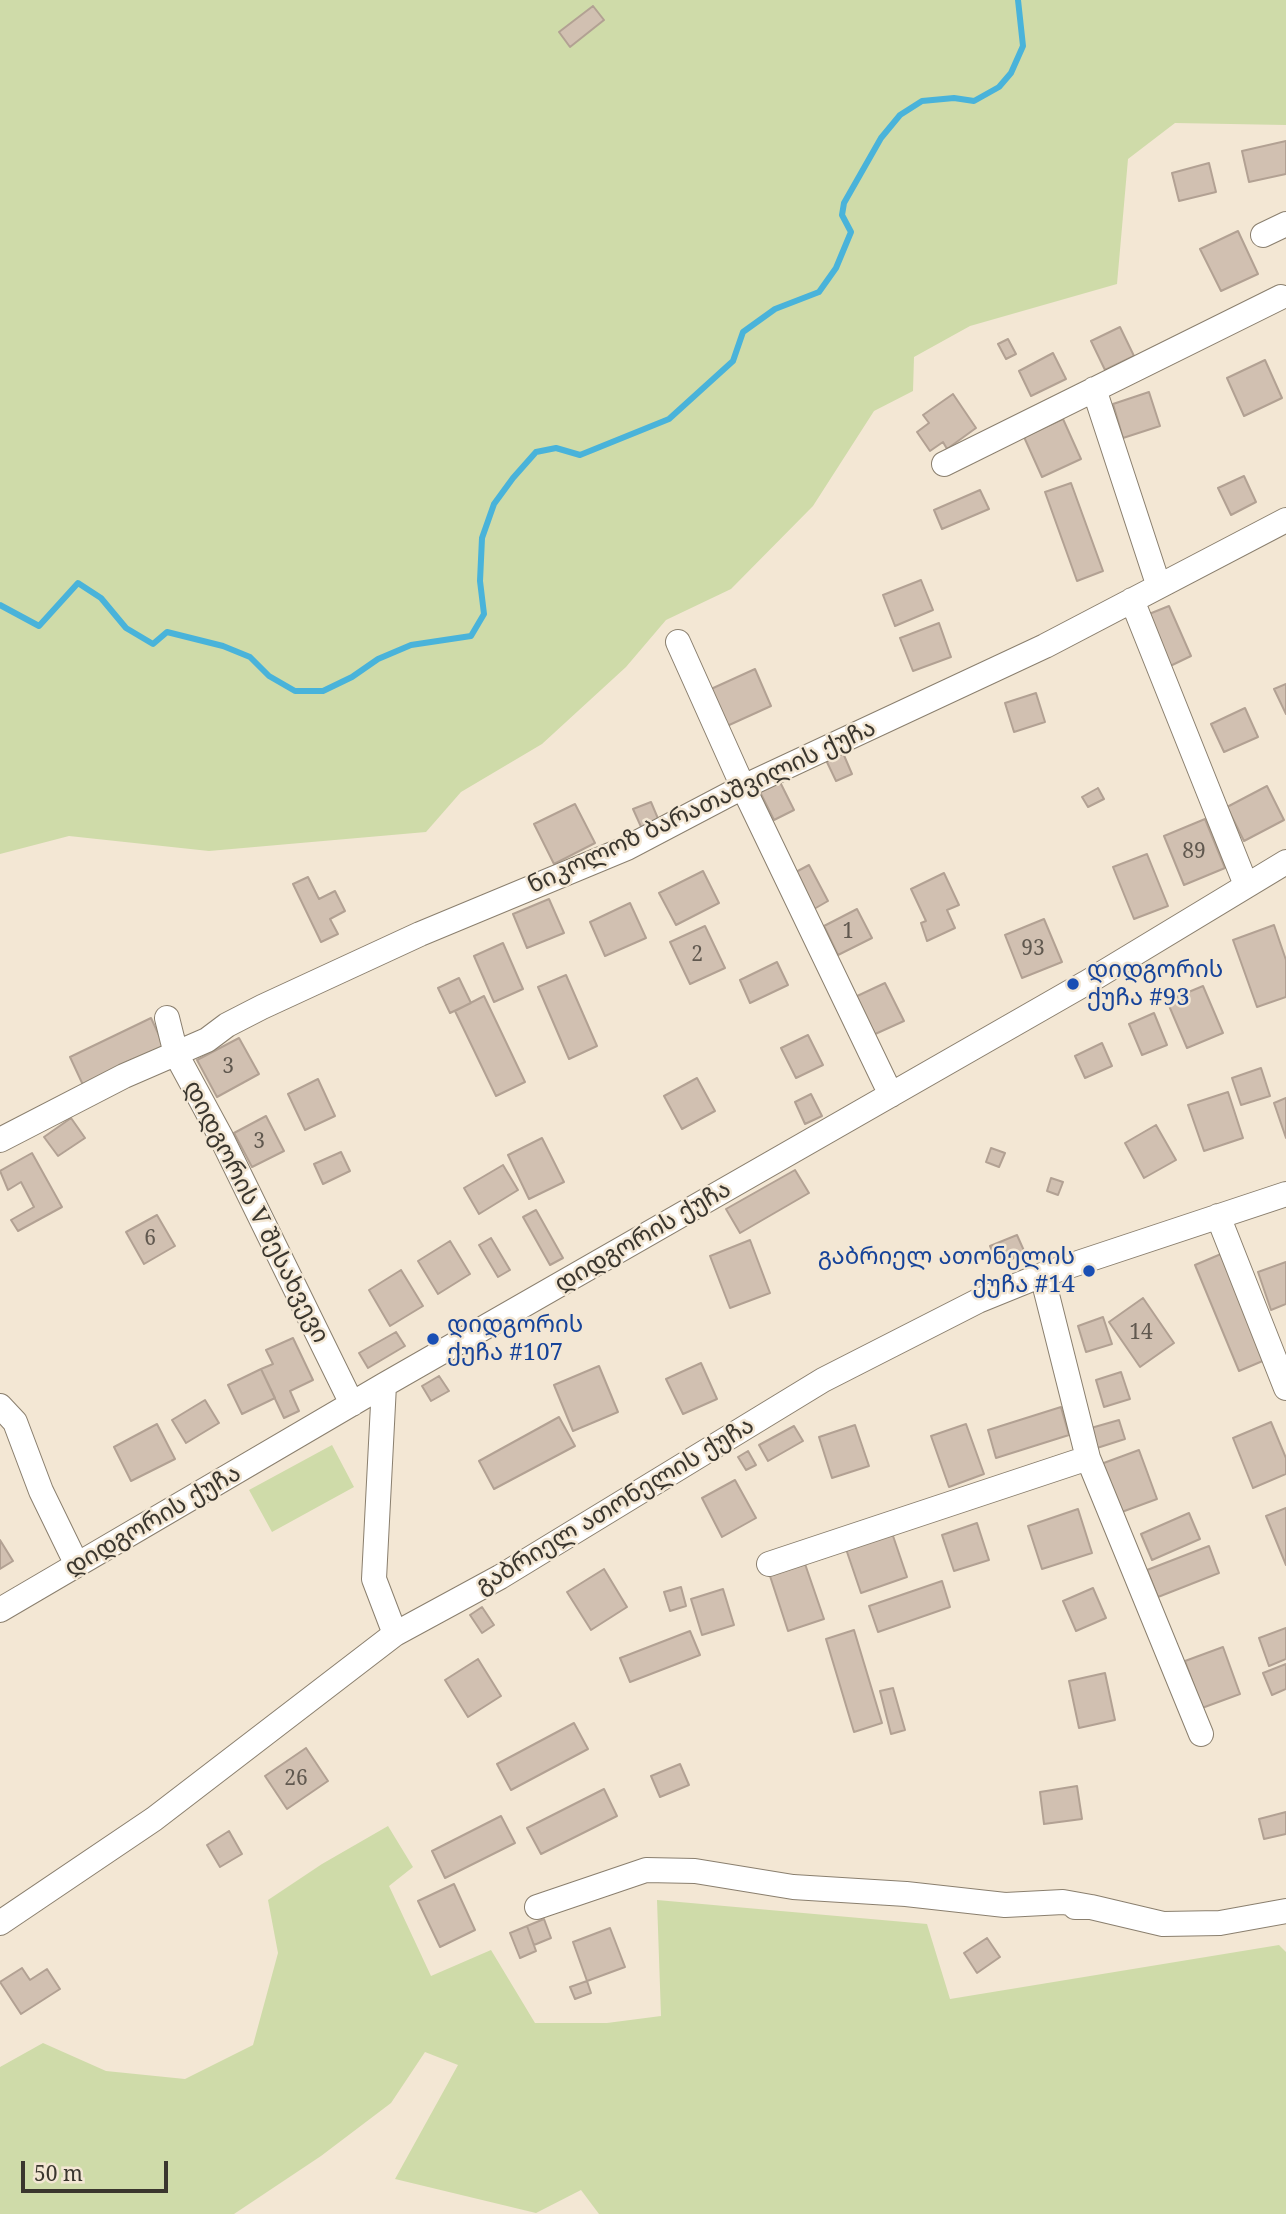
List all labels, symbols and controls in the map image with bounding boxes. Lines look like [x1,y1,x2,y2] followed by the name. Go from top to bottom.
[524,714,880,900] street label: ნიკოლოზ ბარათაშვილის ქუჩა
[1182,839,1206,865] house number: 89
[842,919,854,945] house number: 1
[1021,936,1045,962] house number: 93
[691,942,703,968] house number: 2
[1087,956,1223,1012] place label: დიდგორის ქუჩა #93
[1065,976,1081,992] marker: დიდგორის ქუჩა #93
[222,1054,234,1080] house number: 3
[177,1076,335,1348] street label: დიდგორის V შესახვევი
[253,1129,265,1155] house number: 3
[550,1175,736,1299] street label: დიდგორის ქუჩა
[144,1226,156,1252] house number: 6
[818,1243,1075,1299] place label: გაბრიელ ათონელის ქუჩა #14
[1081,1263,1097,1279] marker: გაბრიელ ათონელის ქუჩა #14
[447,1311,583,1367] place label: დიდგორის ქუჩა #107
[1129,1320,1153,1346] house number: 14
[425,1331,441,1347] marker: დიდგორის ქუჩა #107
[471,1411,759,1601] street label: გაბრიელ ათონელის ქუჩა
[60,1459,246,1583] street label: დიდგორის ქუჩა
[284,1766,308,1792] house number: 26
[24,2148,172,2192] scale bar
[34,2159,83,2187] text: 50 m

